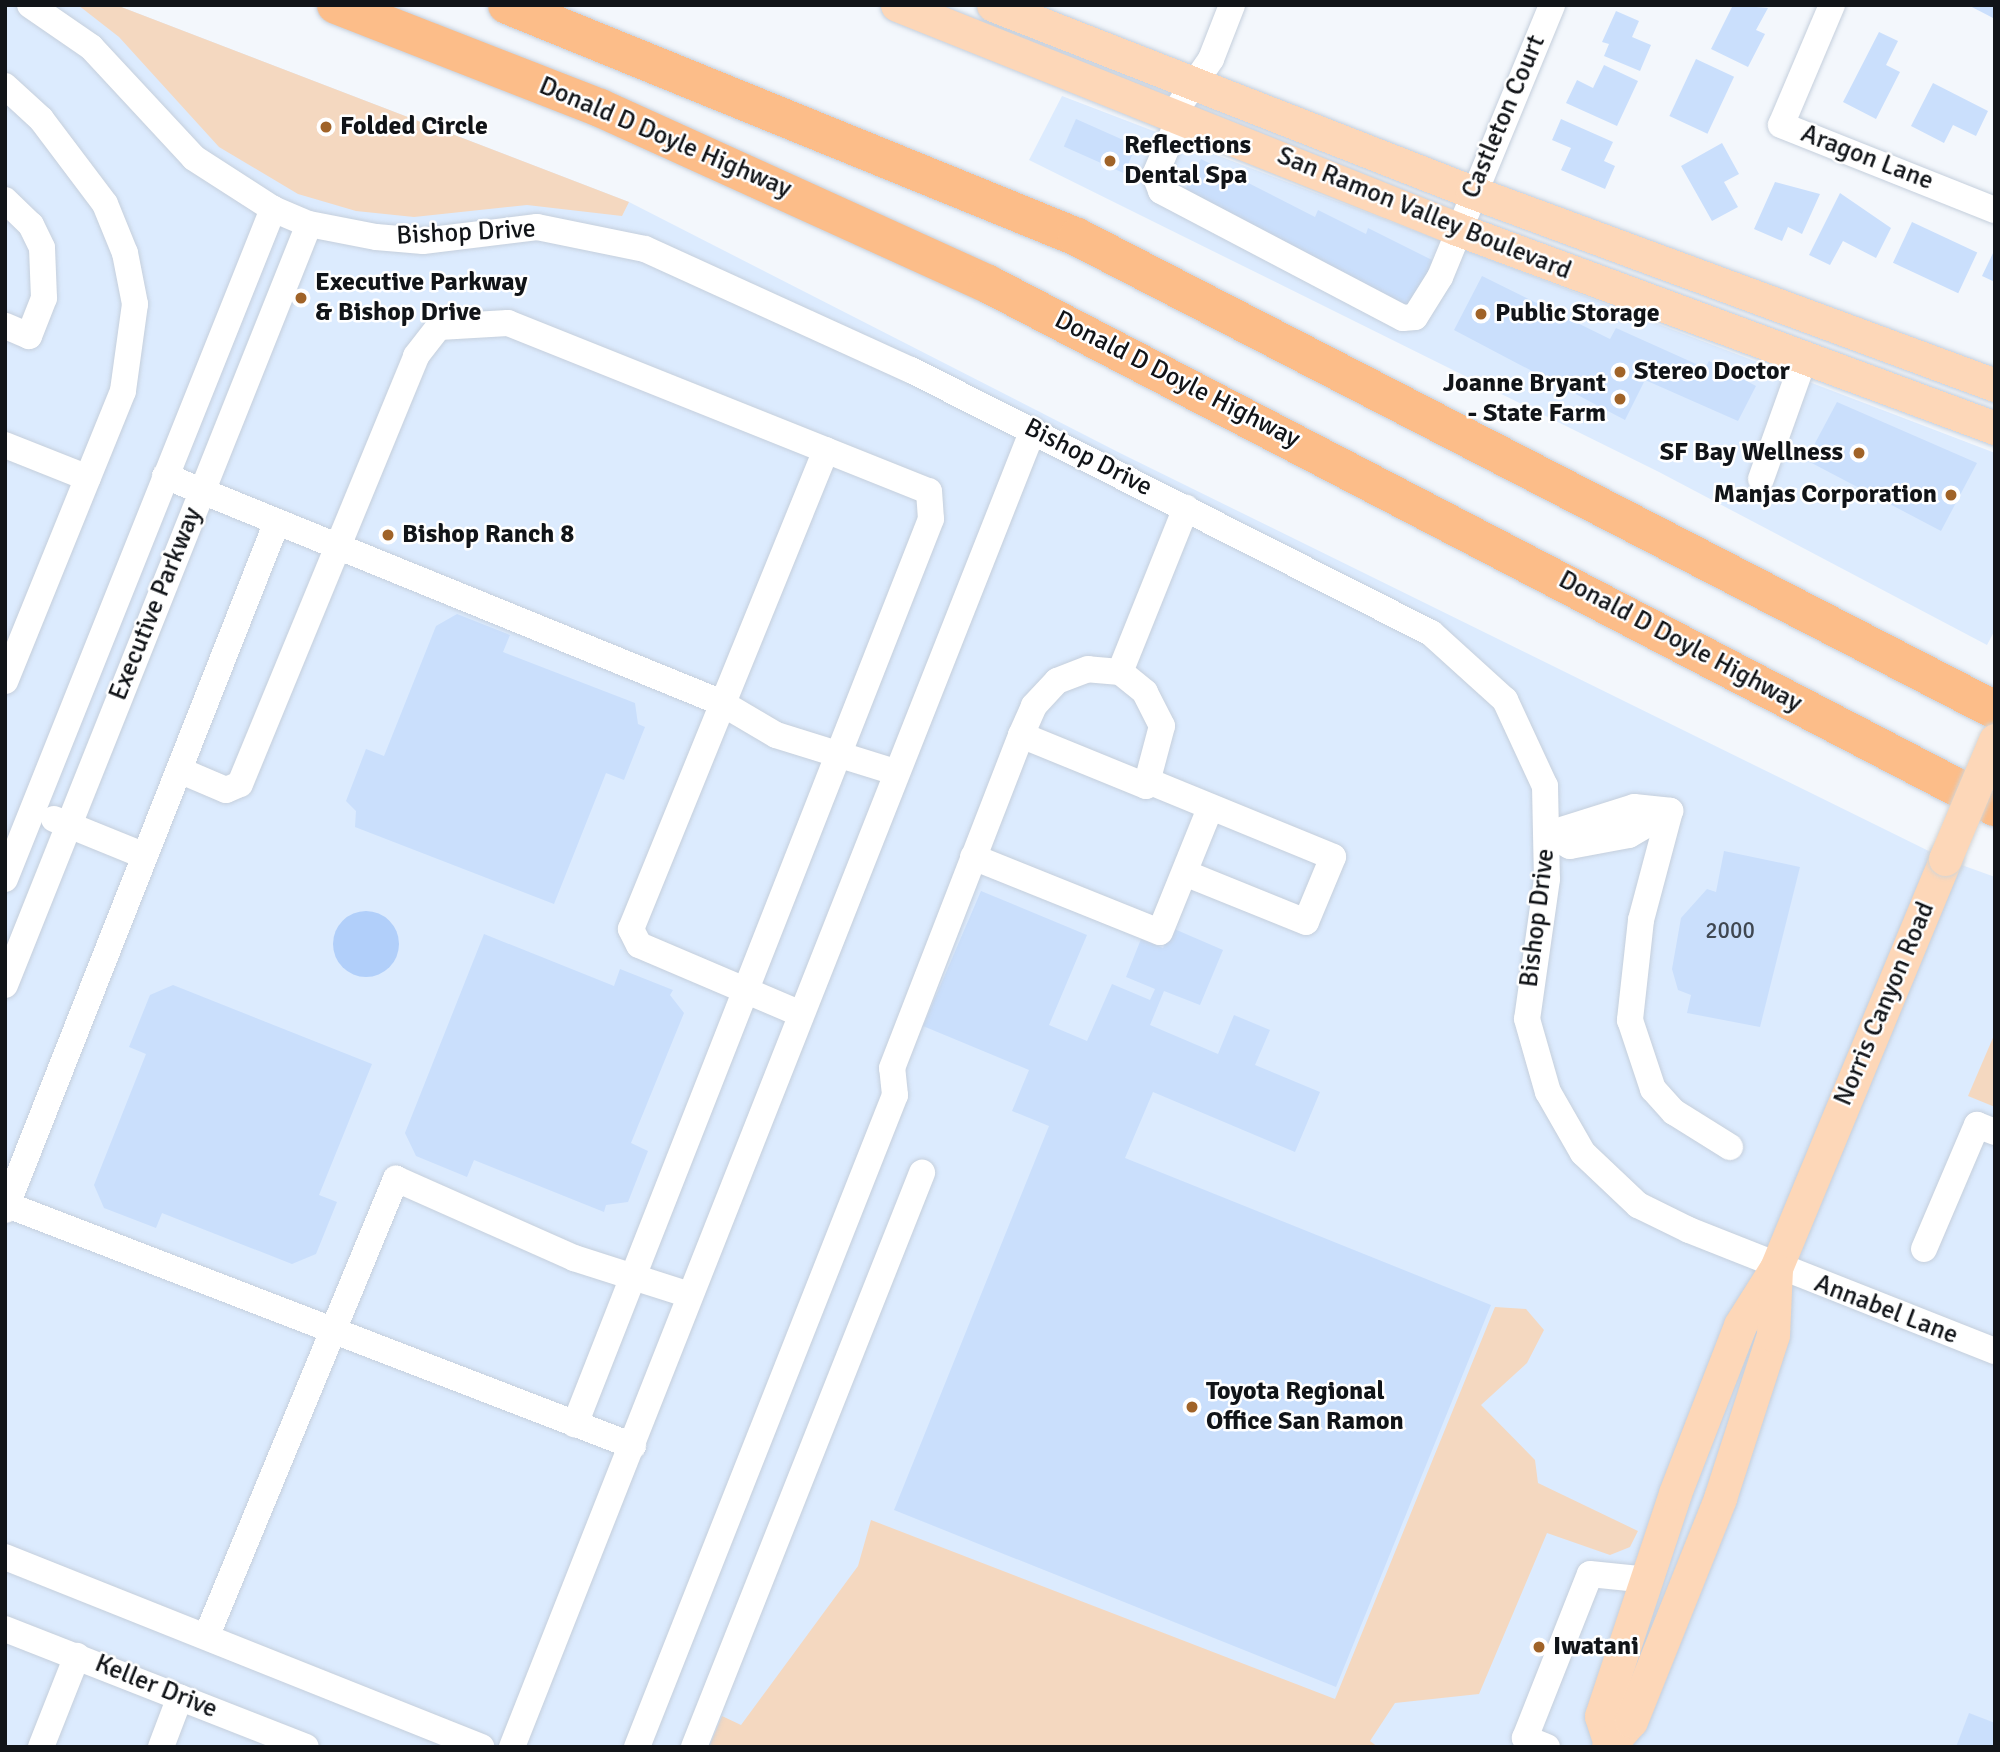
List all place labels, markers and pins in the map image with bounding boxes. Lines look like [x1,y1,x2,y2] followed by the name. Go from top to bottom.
[340,111,488,143] place label: Folded Circle
[318,119,334,135] marker: Folded Circle
[1124,130,1251,192] place label: Reflections Dental Spa
[1102,153,1118,169] marker: Reflections Dental Spa
[315,267,527,328] place label: Executive Parkway & Bishop Drive
[293,290,309,306] marker: Executive Parkway & Bishop Drive
[1495,298,1660,330] place label: Public Storage
[1473,306,1489,322] marker: Public Storage
[1634,356,1790,388] place label: Stereo Doctor
[1612,364,1628,380] marker: Stereo Doctor
[1443,368,1606,430] place label: Joanne Bryant - State Farm
[1612,391,1628,407] marker: Joanne Bryant - State Farm
[1660,437,1843,469] place label: SF Bay Wellness
[1849,443,1869,463] marker: SF Bay Wellness
[1714,479,1937,511] place label: Manjas Corporation
[1943,487,1959,503] marker: Manjas Corporation
[402,519,574,551] place label: Bishop Ranch 8
[380,527,396,543] marker: Bishop Ranch 8
[1206,1376,1404,1438] place label: Toyota Regional Office San Ramon
[1184,1399,1200,1415] marker: Toyota Regional Office San Ramon
[1553,1631,1639,1663] place label: Iwatani
[1531,1639,1547,1655] marker: Iwatani

